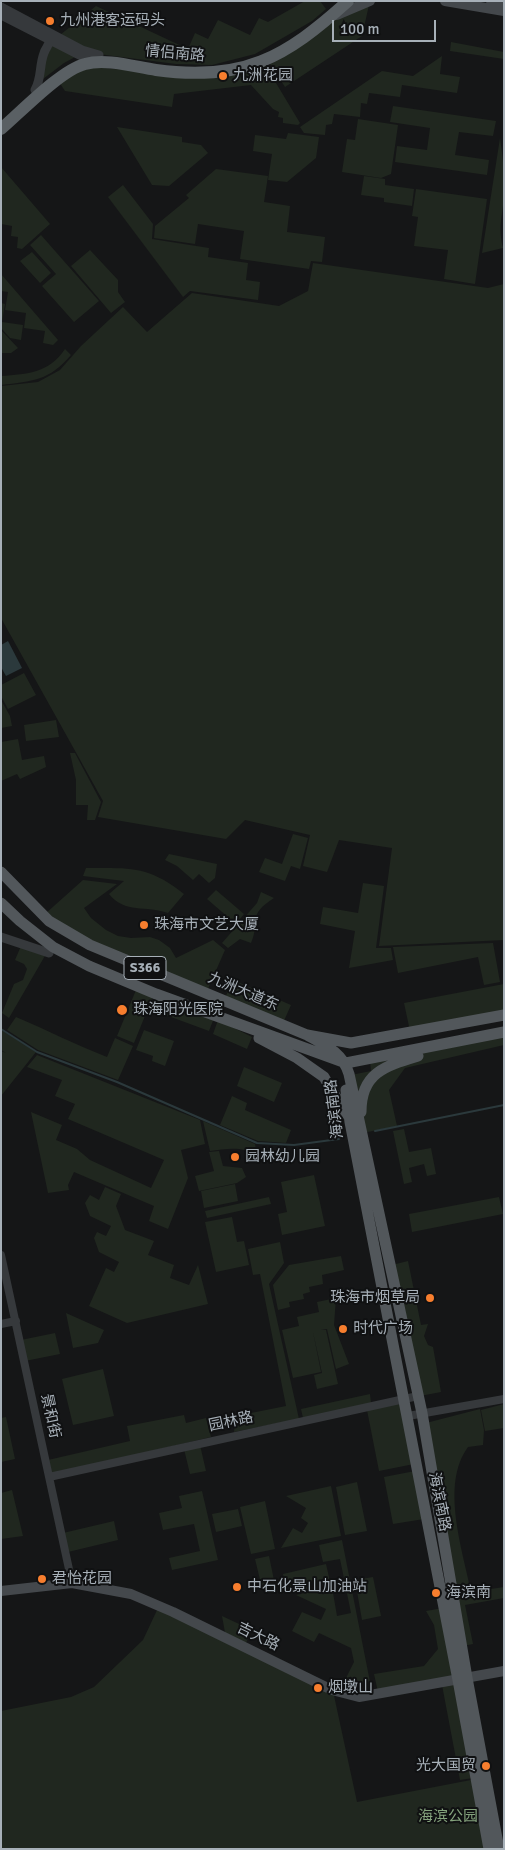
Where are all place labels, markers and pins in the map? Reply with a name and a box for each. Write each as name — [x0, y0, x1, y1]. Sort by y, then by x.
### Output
place label: 九州港客运码头 — [60, 12, 165, 30]
marker: 九州港客运码头 — [44, 15, 56, 27]
place label: 九洲花园 — [233, 67, 293, 85]
marker: 九洲花园 — [217, 70, 229, 82]
place label: 珠海市文艺大厦 — [154, 916, 259, 934]
marker: 珠海市文艺大厦 — [138, 919, 150, 931]
place label: 珠海阳光医院 — [133, 1001, 223, 1019]
marker: 珠海阳光医院 — [115, 1003, 129, 1017]
place label: 园林幼儿园 — [245, 1148, 320, 1166]
marker: 园林幼儿园 — [229, 1151, 241, 1163]
place label: 珠海市烟草局 — [330, 1289, 420, 1307]
marker: 珠海市烟草局 — [424, 1292, 436, 1304]
place label: 时代广场 — [353, 1320, 413, 1338]
marker: 时代广场 — [337, 1323, 349, 1335]
place label: 君怡花园 — [52, 1570, 112, 1588]
marker: 君怡花园 — [36, 1573, 48, 1585]
place label: 中石化景山加油站 — [247, 1578, 367, 1596]
marker: 中石化景山加油站 — [231, 1581, 243, 1593]
place label: 海滨南 — [446, 1584, 491, 1602]
marker: 海滨南 — [430, 1587, 442, 1599]
place label: 烟墩山 — [328, 1679, 373, 1697]
marker: 烟墩山 — [312, 1682, 324, 1694]
place label: 光大国贸 — [416, 1757, 476, 1775]
marker: 光大国贸 — [480, 1760, 492, 1772]

